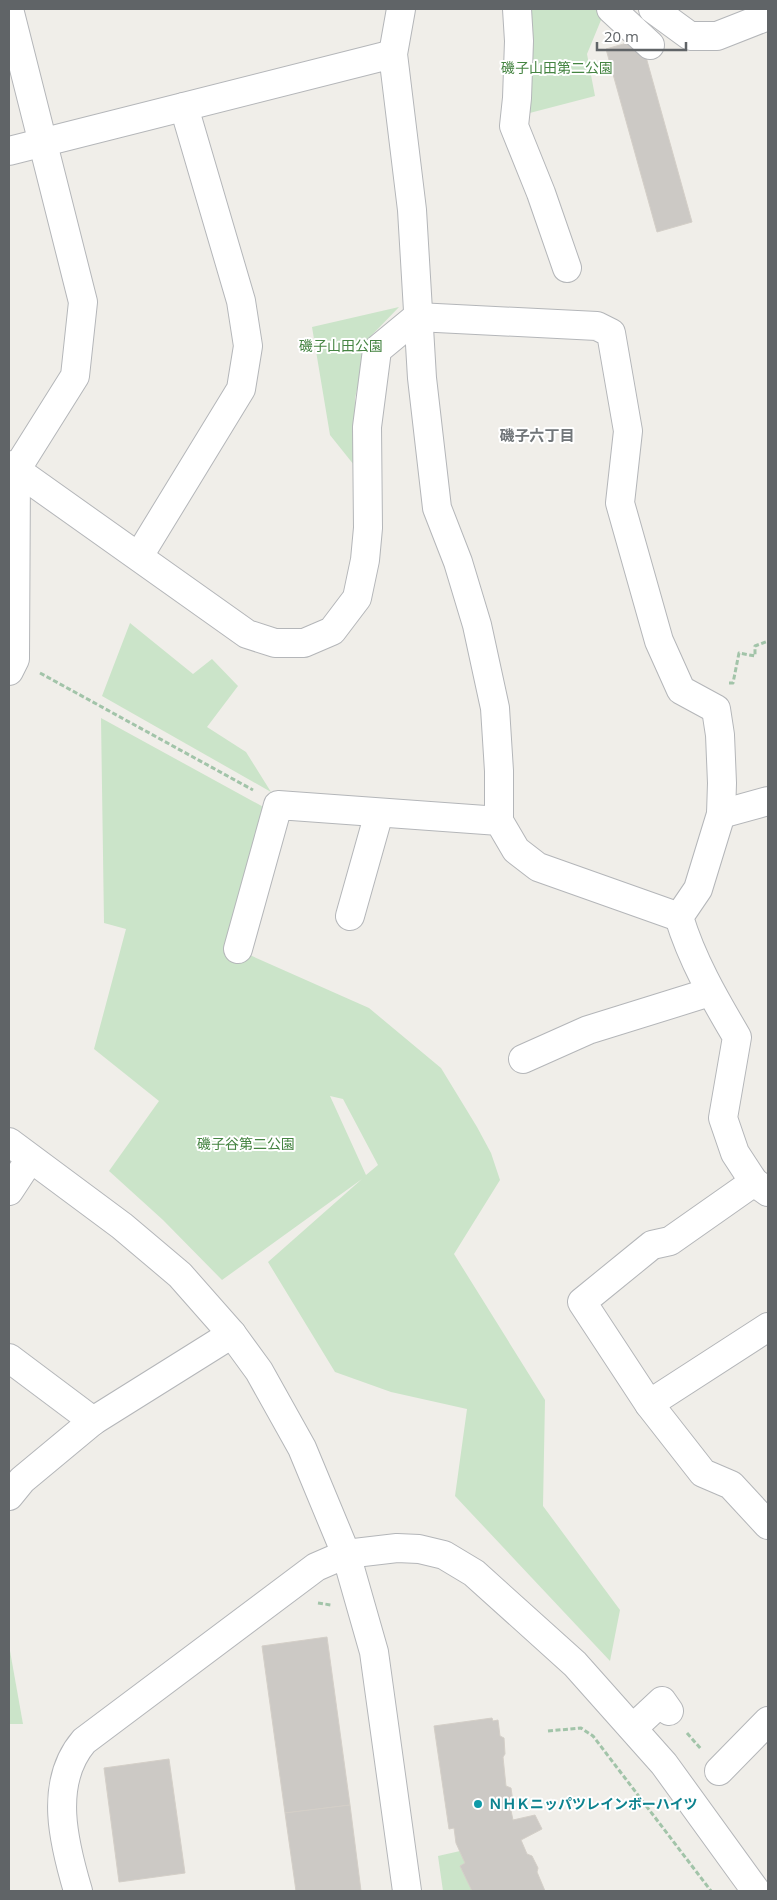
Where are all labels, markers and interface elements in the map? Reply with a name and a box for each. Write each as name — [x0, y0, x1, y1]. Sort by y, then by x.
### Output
scale bar — [597, 20, 686, 52]
text: 20 m — [604, 26, 639, 46]
park label: 磯子山田第二公園 — [501, 58, 613, 77]
park label: 磯子山田公園 — [299, 336, 383, 355]
district label: 磯子六丁目 — [499, 425, 575, 445]
park label: 磯子谷第二公園 — [197, 1134, 295, 1153]
place label: ＮＨＫニッパツレインボーハイツ — [488, 1794, 697, 1813]
marker: ＮＨＫニッパツレインボーハイツ — [472, 1798, 484, 1810]

